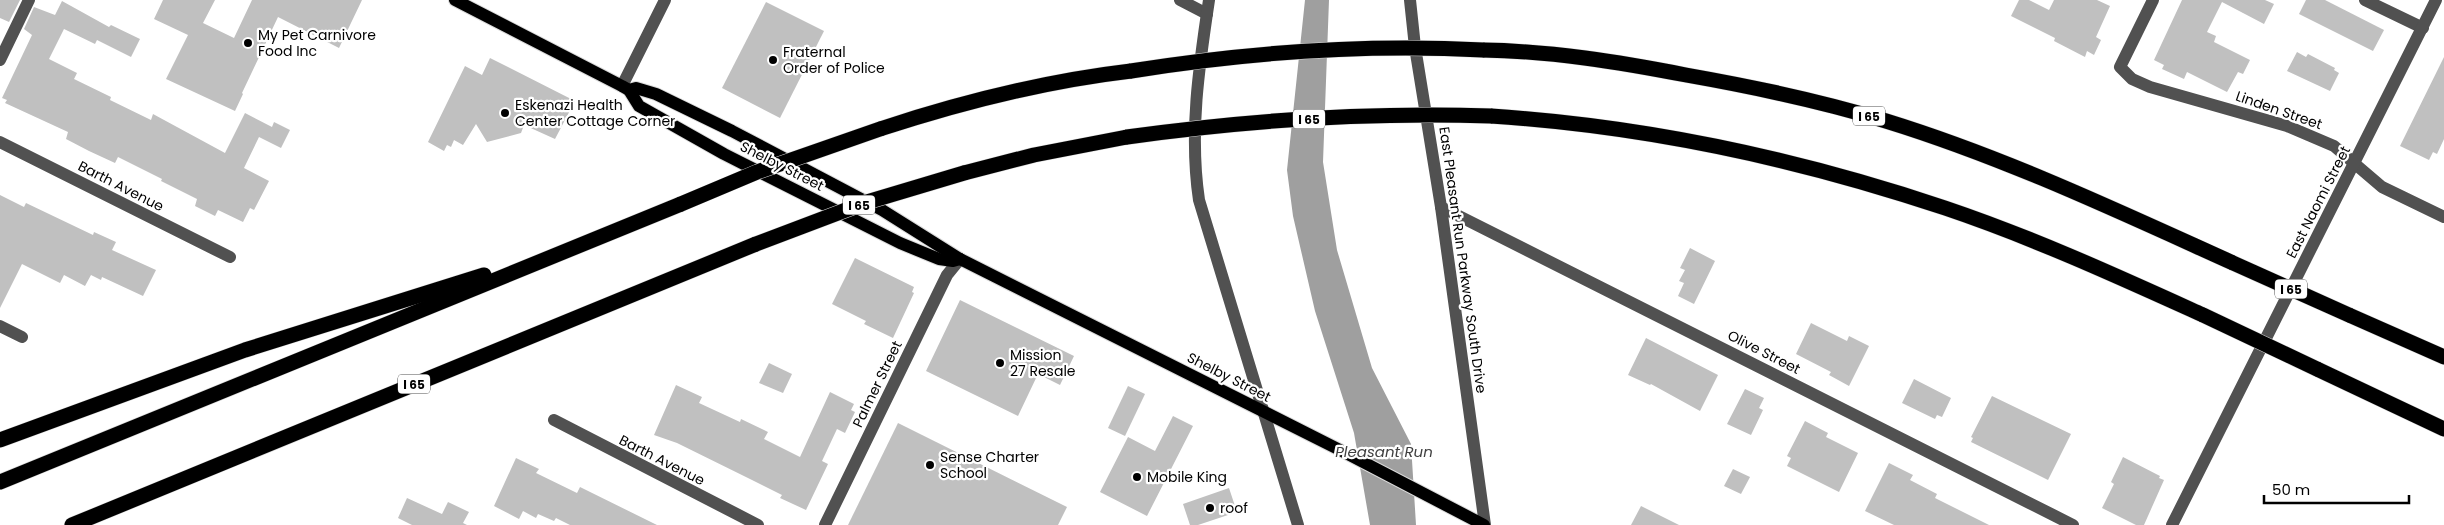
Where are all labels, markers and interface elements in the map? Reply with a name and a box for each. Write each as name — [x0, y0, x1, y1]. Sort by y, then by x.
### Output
place label: My Pet Carnivore Food Inc — [258, 25, 376, 61]
marker: My Pet Carnivore Food Inc — [242, 37, 254, 49]
place label: Fraternal Order of Police — [783, 42, 885, 78]
marker: Fraternal Order of Police — [767, 54, 779, 66]
street label: Linden Street — [2233, 86, 2325, 134]
place label: Eskenazi Health Center Cottage Corner — [515, 95, 675, 131]
road number: I 65 — [1853, 106, 1885, 125]
marker: Eskenazi Health Center Cottage Corner — [499, 107, 511, 119]
road number: I 65 — [1293, 110, 1325, 128]
street label: East Pleasant Run Parkway South Drive — [1434, 126, 1492, 395]
street label: Shelby Street — [737, 136, 827, 196]
street label: East Naomi Street — [2281, 142, 2355, 262]
street label: Barth Avenue — [75, 156, 168, 216]
road number: I 65 — [843, 196, 875, 214]
road number: I 65 — [2275, 280, 2307, 298]
street label: Olive Street — [1724, 325, 1804, 379]
street label: Palmer Street — [847, 337, 907, 431]
place label: Mission 27 Resale — [1010, 345, 1076, 381]
street label: Shelby Street — [1184, 347, 1274, 407]
marker: Mission 27 Resale — [994, 357, 1006, 369]
road number: I 65 — [398, 374, 430, 394]
street label: Barth Avenue — [616, 430, 709, 490]
water label: Pleasant Run — [1335, 441, 1433, 462]
place label: Sense Charter School — [940, 447, 1039, 483]
marker: Sense Charter School — [924, 459, 936, 471]
place label: Mobile King — [1147, 467, 1227, 487]
marker: Mobile King — [1131, 471, 1143, 483]
scale bar — [2264, 472, 2409, 504]
text: 50 m — [2272, 479, 2310, 500]
place label: roof — [1220, 498, 1248, 518]
marker: roof — [1204, 502, 1216, 514]

